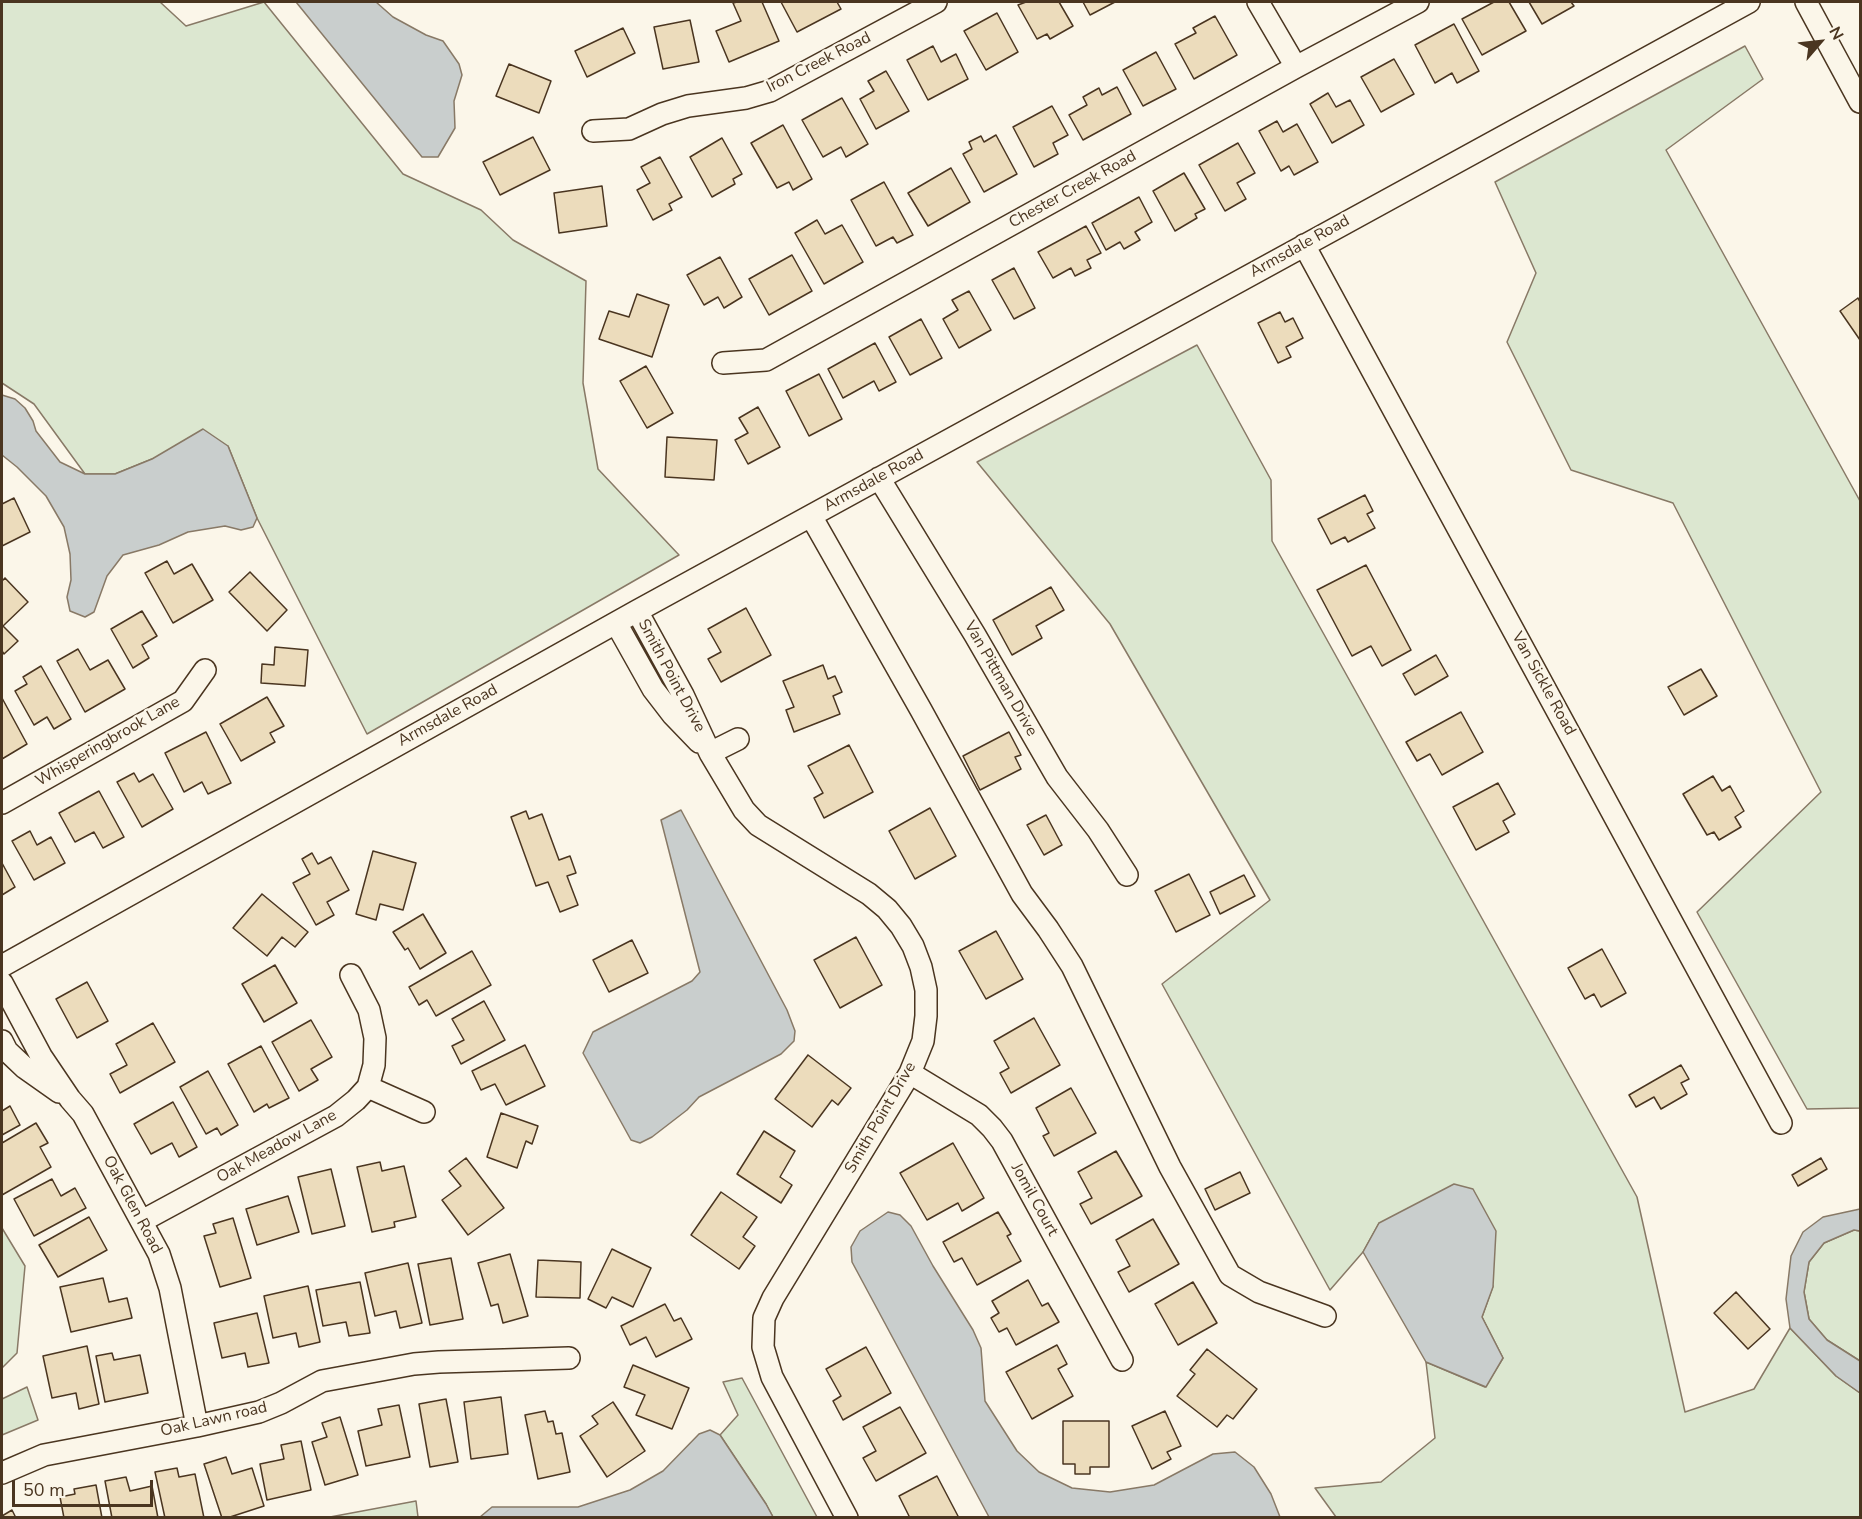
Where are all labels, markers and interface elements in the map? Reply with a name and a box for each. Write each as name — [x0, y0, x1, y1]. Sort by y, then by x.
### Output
north arrow — [1790, 12, 1850, 72]
text: N — [1823, 23, 1848, 44]
street label: Iron Creek Road — [764, 28, 874, 98]
street label: Chester Creek Road — [1006, 147, 1140, 233]
street label: Armsdale Road — [1247, 212, 1353, 282]
street label: Armsdale Road — [821, 446, 927, 516]
street label: Smith Point Drive — [633, 616, 709, 736]
street label: Van Pittman Drive — [959, 618, 1041, 740]
street label: Van Sickle Road — [1507, 629, 1579, 739]
street label: Armsdale Road — [395, 681, 501, 751]
street label: Whisperingbrook Lane — [32, 693, 184, 791]
street label: Smith Point Drive — [841, 1059, 921, 1177]
street label: Oak Meadow Lane — [214, 1106, 340, 1188]
street label: Oak Glen Road — [98, 1153, 166, 1257]
street label: Jomil Court — [1006, 1160, 1062, 1240]
street label: Oak Lawn road — [159, 1398, 269, 1442]
scale bar — [15, 1468, 156, 1506]
text: 50 m — [23, 1478, 65, 1502]

